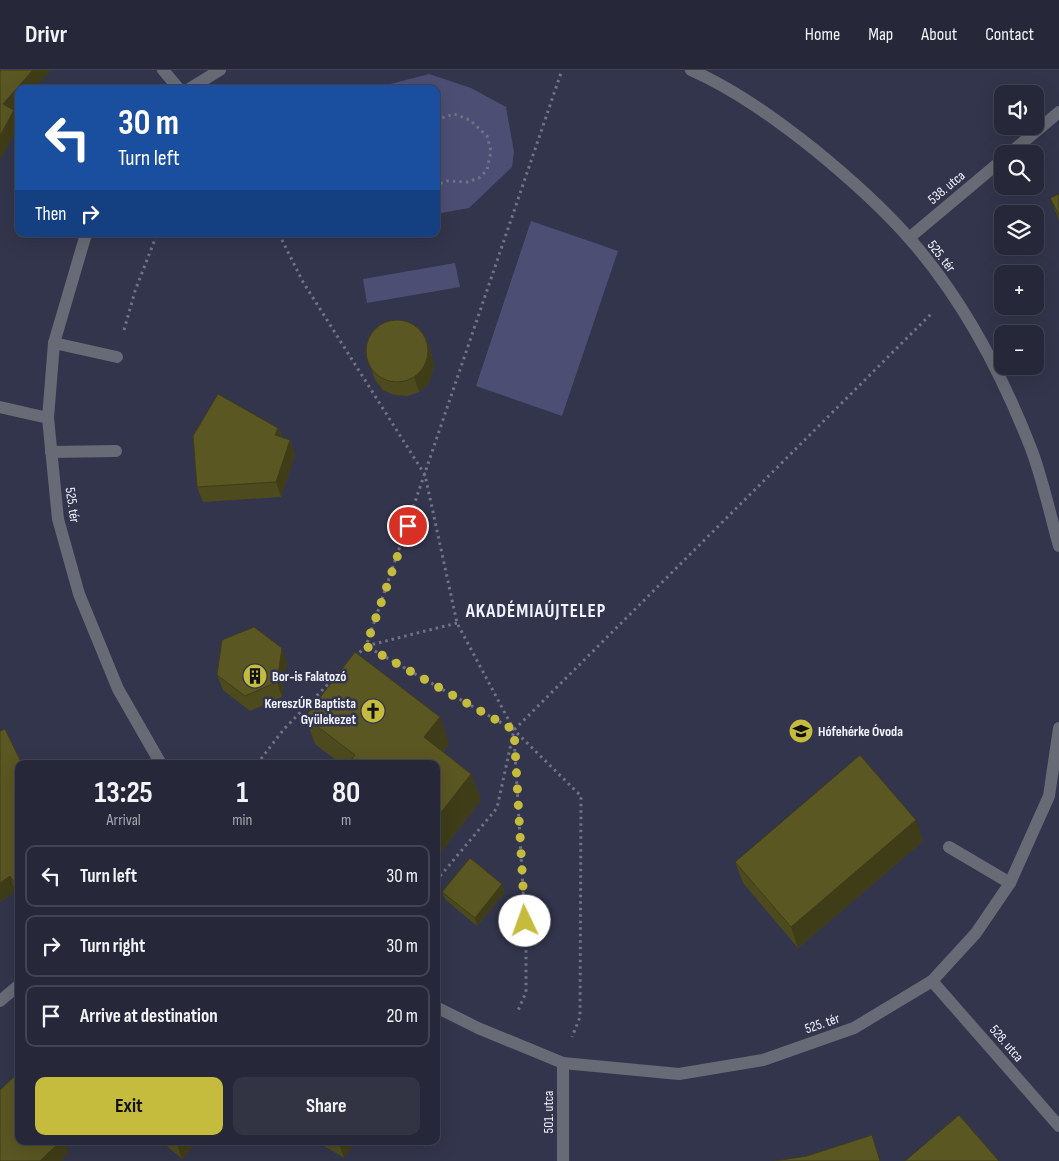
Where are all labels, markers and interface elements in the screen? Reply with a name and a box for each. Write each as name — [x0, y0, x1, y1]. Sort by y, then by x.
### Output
text: Drivr — [25, 20, 67, 49]
text: Home — [805, 24, 840, 45]
text: Map — [868, 24, 893, 45]
text: About — [921, 24, 957, 45]
text: Contact — [985, 24, 1034, 45]
map controls — [994, 85, 1044, 375]
button: sound — [994, 85, 1044, 135]
text: 30 m — [118, 102, 179, 145]
icon: left — [35, 105, 100, 170]
text: Turn left — [118, 145, 180, 172]
button: search — [994, 145, 1044, 195]
street label: 538. utca — [924, 167, 968, 208]
icon: right — [76, 200, 104, 228]
text: Then — [35, 203, 66, 226]
button: layers — [994, 205, 1044, 255]
street label: 525. tér — [924, 237, 959, 276]
button: + — [994, 265, 1044, 315]
button: − — [994, 325, 1044, 375]
street label: 525. tér — [62, 486, 83, 524]
pin — [387, 505, 429, 547]
icon: arrive — [394, 512, 422, 540]
district label: AKADÉMIAÚJTELEP — [465, 600, 606, 623]
building icon: Bor-is Falatozó — [242, 663, 268, 689]
place label: Bor-is Falatozó — [272, 668, 346, 685]
place label: KereszÚR Baptista Gyülekezet — [265, 695, 356, 728]
church icon: KereszÚR Baptista Gyülekezet — [360, 698, 386, 724]
school or university icon: Hófehérke Óvoda — [788, 718, 814, 744]
place label: Hófehérke Óvoda — [818, 723, 903, 740]
text: 13:25 — [95, 775, 153, 811]
text: 1 — [236, 775, 248, 811]
text: 80 — [332, 775, 360, 811]
text: Arrival — [106, 811, 141, 830]
text: min — [232, 811, 252, 830]
text: m — [341, 811, 351, 830]
icon: left — [37, 862, 65, 890]
text: Turn left — [80, 865, 137, 888]
text: 30 m — [386, 865, 418, 888]
position arrow — [498, 894, 550, 946]
icon: right — [37, 932, 65, 960]
text: Turn right — [80, 935, 145, 958]
text: 30 m — [386, 935, 418, 958]
icon: arrive — [37, 1002, 65, 1030]
text: Arrive at destination — [80, 1005, 218, 1028]
text: 20 m — [386, 1005, 418, 1028]
street label: 525. tér — [803, 1010, 842, 1037]
street label: 528. utca — [986, 1021, 1027, 1065]
button: Exit — [35, 1077, 223, 1135]
button: Share — [233, 1077, 420, 1135]
street label: 501. utca — [540, 1091, 557, 1133]

